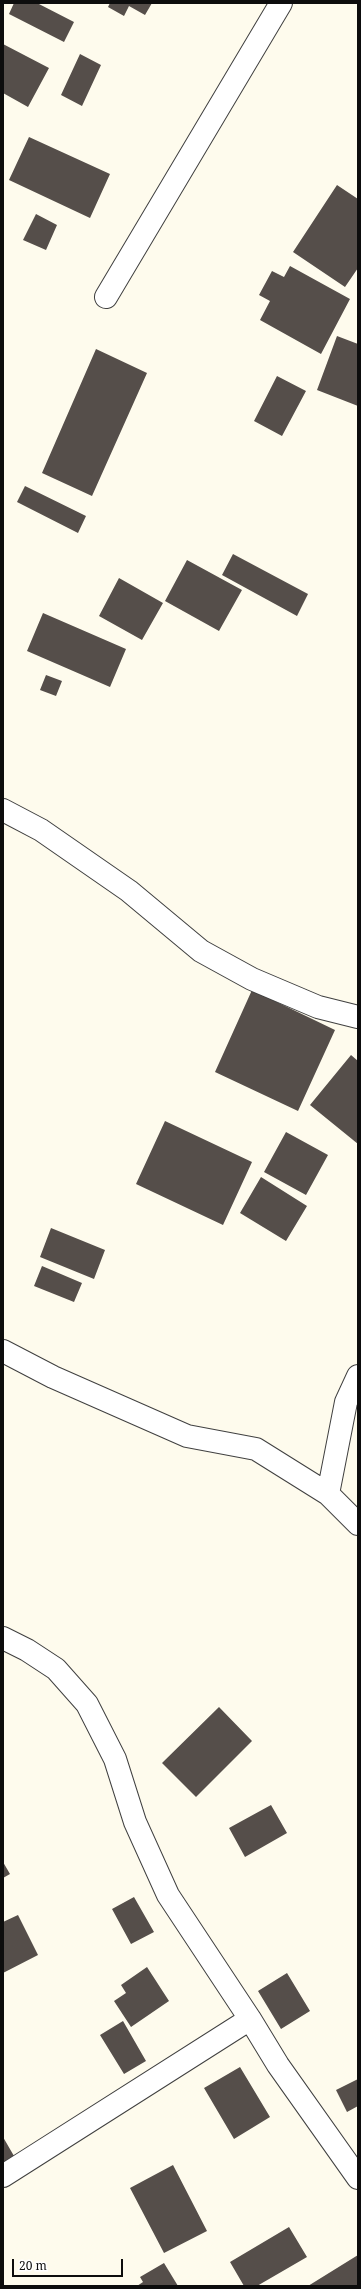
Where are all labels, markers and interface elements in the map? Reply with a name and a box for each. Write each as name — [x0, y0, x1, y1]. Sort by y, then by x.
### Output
scale bar — [14, 2251, 125, 2277]
text: 20 m — [19, 2257, 47, 2274]

